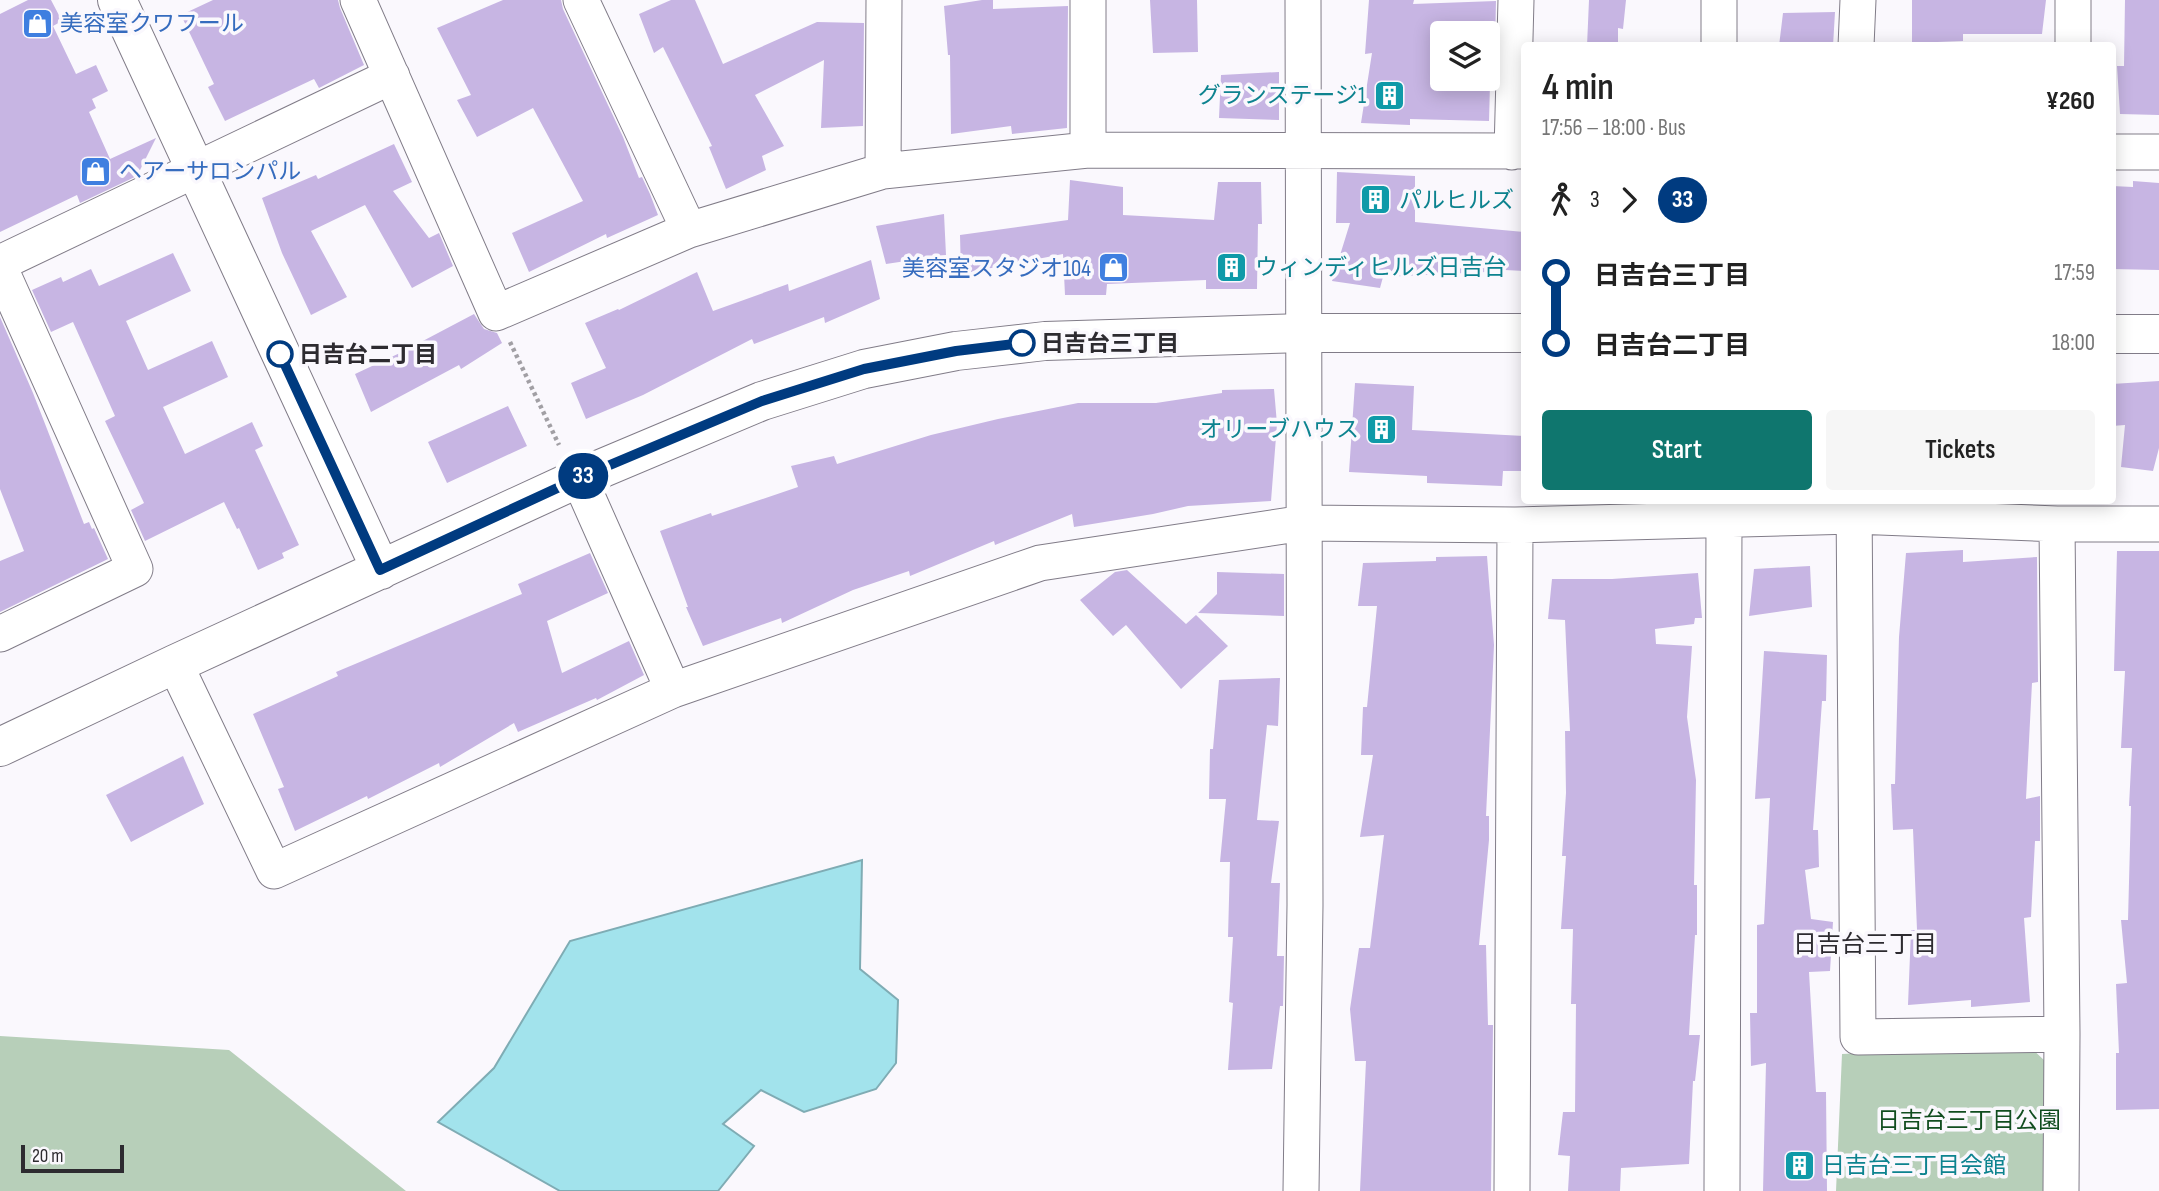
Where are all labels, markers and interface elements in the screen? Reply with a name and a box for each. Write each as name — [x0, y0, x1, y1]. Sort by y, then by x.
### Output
shop icon: 美容室クワフール — [20, 6, 54, 40]
place label: 美容室クワフール — [60, 10, 244, 38]
map controls — [1430, 21, 1500, 91]
button: layers — [1430, 21, 1500, 91]
text: 4 min — [1542, 65, 1614, 110]
building icon: グランステージ1 — [1372, 78, 1406, 112]
place label: グランステージ1 — [1198, 82, 1366, 110]
text: ¥260 — [2046, 86, 2095, 117]
text: 17:56 – 18:00 · Bus — [1542, 114, 1686, 142]
shop icon: ヘアーサロンパル — [79, 154, 113, 188]
place label: ヘアーサロンパル — [119, 158, 301, 186]
icon: walk — [1542, 181, 1580, 219]
icon: forward — [1610, 181, 1648, 219]
building icon: パルヒルズ — [1359, 183, 1393, 217]
text: 33 — [1672, 185, 1693, 214]
text: 3 — [1590, 186, 1600, 214]
place label: パルヒルズ — [1399, 187, 1514, 215]
building icon: ウィンディヒルズ日吉台 — [1215, 250, 1249, 284]
shop icon: 美容室スタジオ104 — [1097, 251, 1131, 285]
place label: ウィンディヒルズ日吉台 — [1255, 254, 1506, 282]
place label: 美容室スタジオ104 — [902, 255, 1091, 283]
text: 17:59 — [2054, 259, 2095, 287]
text: 日吉台三丁目 — [1594, 261, 1750, 292]
text: 18:00 — [2052, 329, 2095, 357]
marker: 日吉台三丁目 — [1009, 330, 1035, 356]
place label: 日吉台三丁目 — [1041, 330, 1179, 358]
text: 日吉台二丁目 — [1594, 331, 1750, 362]
marker: 日吉台二丁目 — [267, 341, 293, 367]
place label: 日吉台二丁目 — [299, 341, 437, 369]
button: Start — [1542, 410, 1812, 490]
button: Tickets — [1826, 410, 2095, 490]
building icon: オリーブハウス — [1365, 412, 1399, 446]
place label: オリーブハウス — [1199, 416, 1359, 444]
line badge: 33 — [552, 453, 614, 499]
text: 33 — [572, 461, 594, 490]
district label: 日吉台三丁目 — [1793, 930, 1937, 959]
park label: 日吉台三丁目公園 — [1877, 1107, 2061, 1135]
scale bar — [21, 1142, 124, 1174]
text: 20 m — [32, 1145, 64, 1168]
building icon: 日吉台三丁目会館 — [1782, 1148, 1816, 1182]
place label: 日吉台三丁目会館 — [1822, 1152, 2006, 1180]

